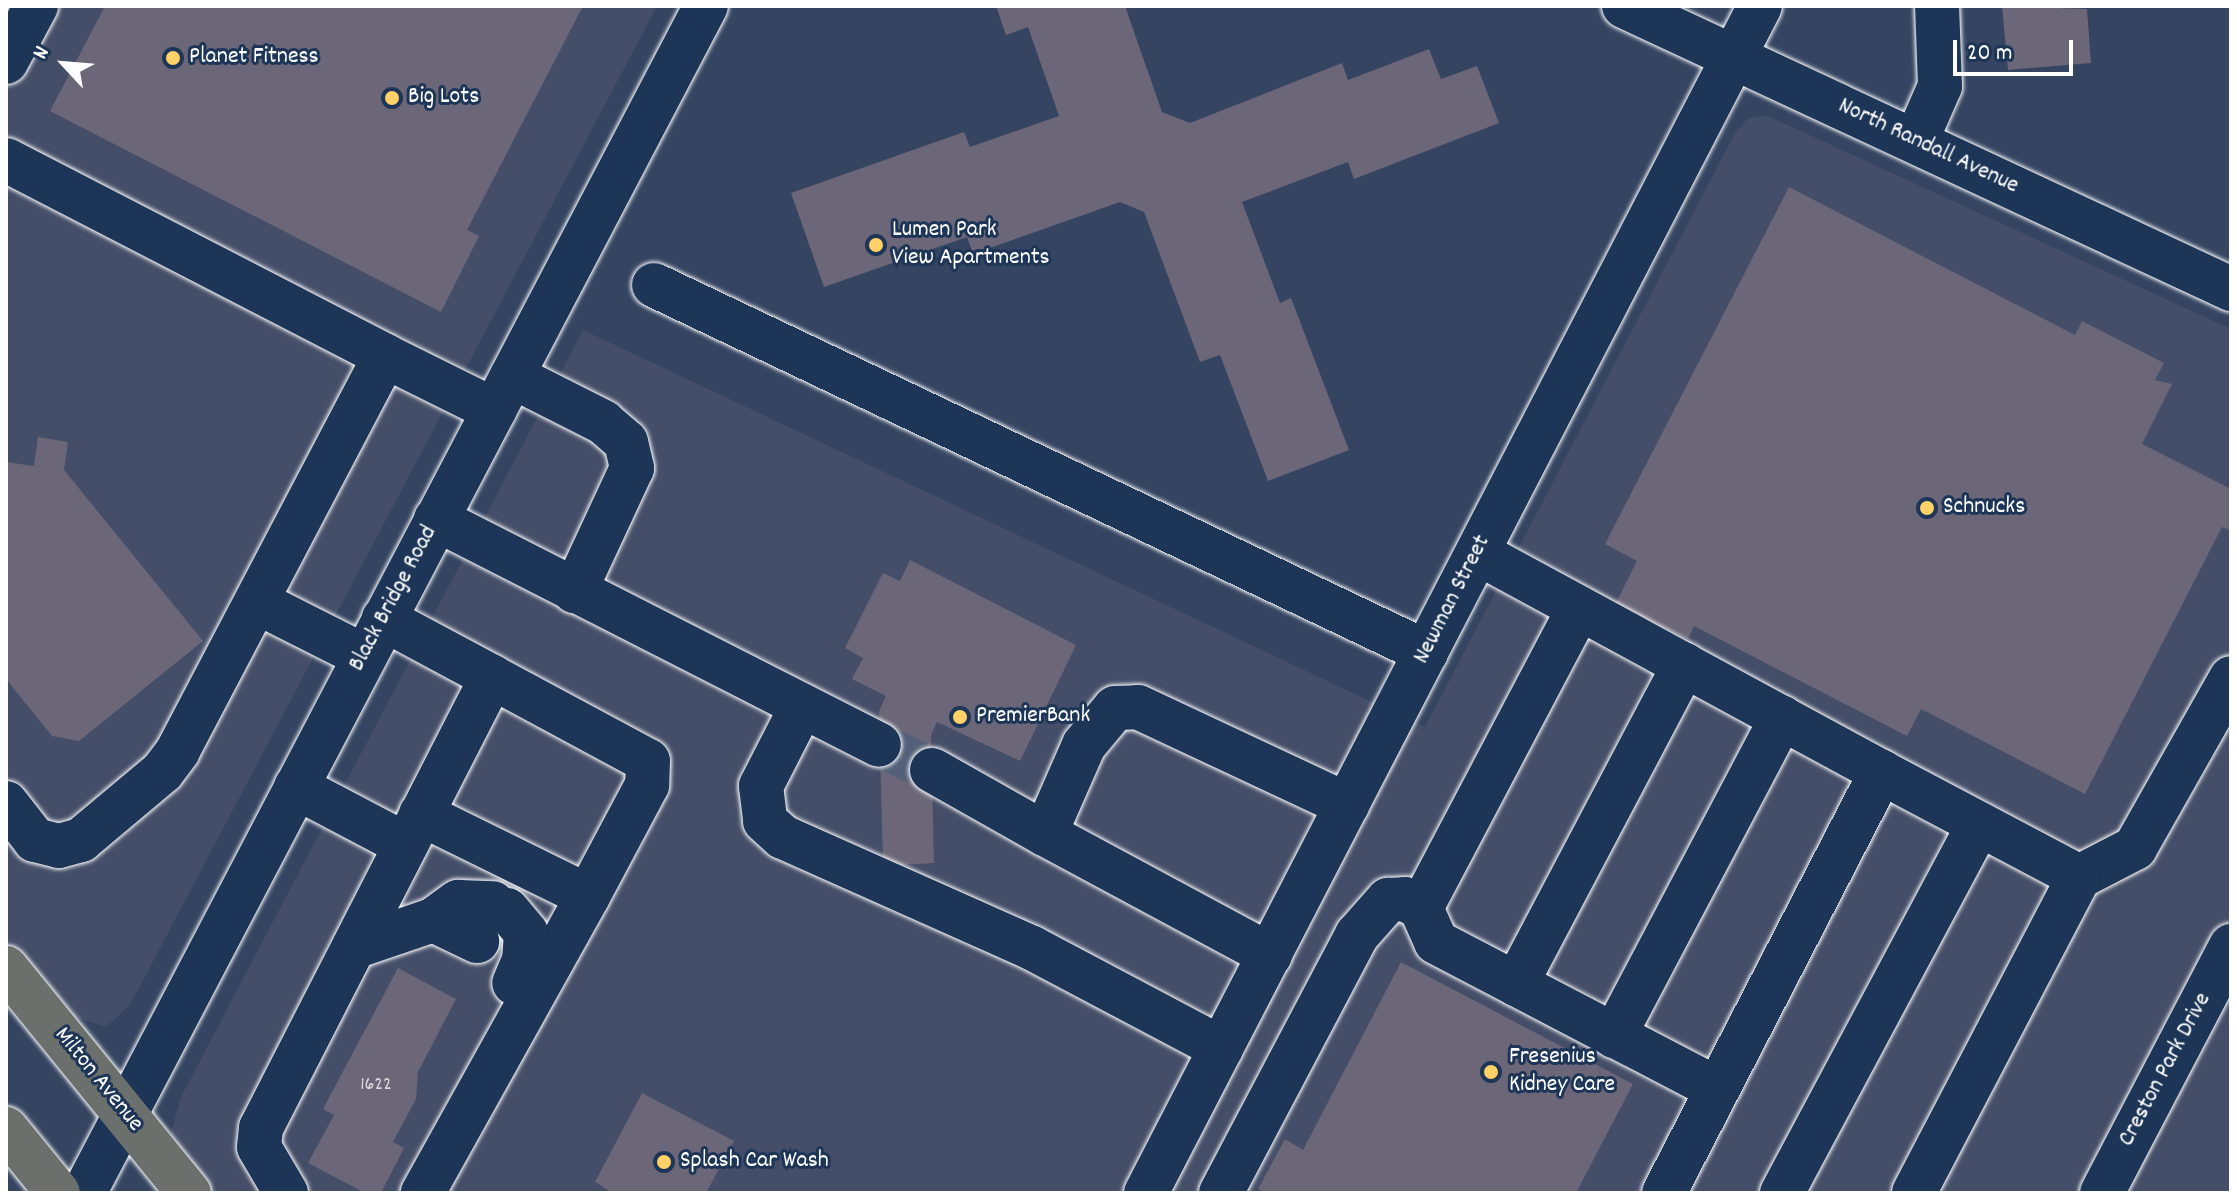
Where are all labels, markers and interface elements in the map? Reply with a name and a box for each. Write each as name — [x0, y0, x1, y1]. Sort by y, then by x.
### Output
north arrow — [24, 24, 104, 104]
scale bar — [1957, 24, 2077, 74]
text: 20 m — [1967, 37, 2013, 71]
text: N — [26, 42, 58, 65]
place label: Planet Fitness — [189, 44, 319, 72]
marker: Planet Fitness — [164, 49, 182, 67]
place label: Big Lots — [408, 84, 479, 112]
marker: Big Lots — [383, 89, 401, 107]
street label: North Randall Avenue — [1833, 93, 2023, 201]
place label: Lumen Park View Apartments — [892, 217, 1050, 273]
marker: Lumen Park View Apartments — [867, 236, 885, 254]
place label: Schnucks — [1943, 494, 2025, 522]
marker: Schnucks — [1918, 499, 1936, 517]
street label: Black Bridge Road — [344, 521, 444, 677]
street label: Newman Street — [1408, 531, 1498, 669]
place label: PremierBank — [976, 703, 1090, 731]
marker: PremierBank — [951, 708, 969, 726]
street label: Creston Park Drive — [2113, 988, 2219, 1152]
street label: Milton Avenue — [47, 1022, 149, 1138]
place label: Fresenius Kidney Care — [1509, 1044, 1615, 1100]
marker: Fresenius Kidney Care — [1480, 1061, 1502, 1083]
house number: 1622 — [360, 1073, 392, 1097]
place label: Splash Car Wash — [680, 1148, 829, 1176]
marker: Splash Car Wash — [655, 1153, 673, 1171]

